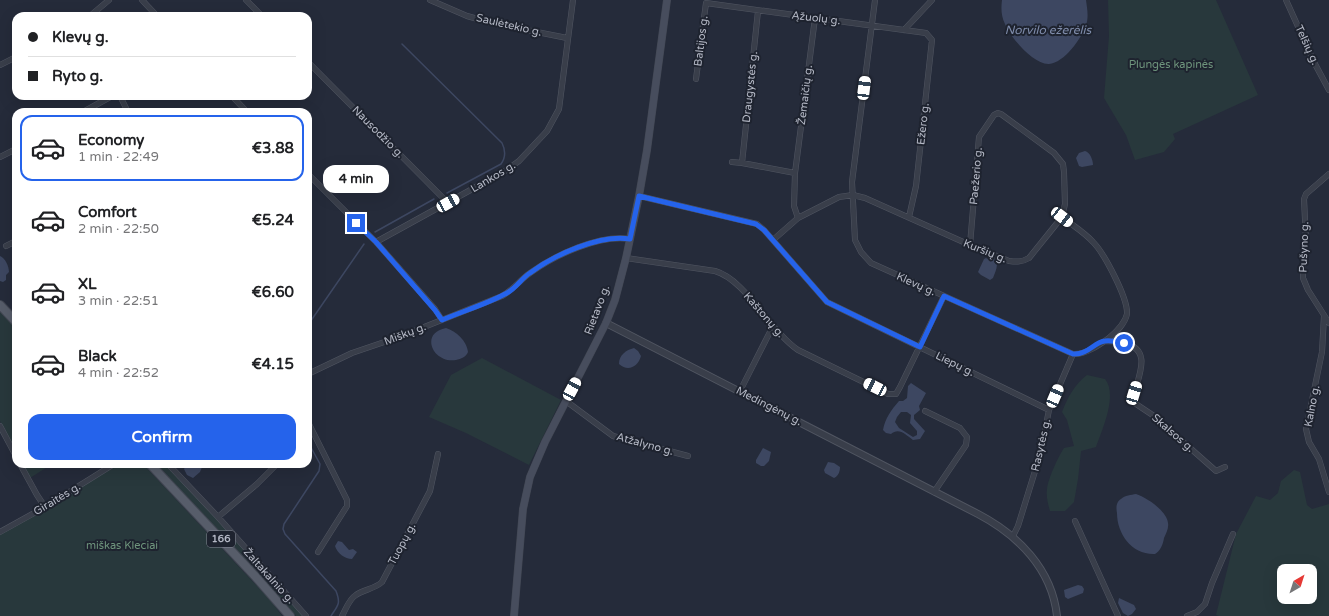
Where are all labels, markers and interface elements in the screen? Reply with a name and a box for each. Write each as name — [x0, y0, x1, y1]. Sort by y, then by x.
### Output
street label: Ąžuolų g. — [791, 9, 841, 27]
street label: Saulėtekio g. — [475, 11, 543, 39]
street label: Baltijos g. — [691, 15, 711, 67]
water label: Norvilo ežerėlis — [1005, 23, 1093, 37]
street label: Telšių g. — [1292, 23, 1322, 67]
text: Klevų g. — [52, 28, 109, 46]
street label: Draugystės g. — [740, 51, 760, 123]
park label: Plungės kapinės — [1129, 58, 1213, 71]
street label: Žemaičių g. — [795, 64, 815, 126]
text: Ryto g. — [52, 67, 103, 85]
car — [857, 75, 871, 101]
street label: Ežero g. — [914, 102, 932, 146]
street label: Nausodžio g. — [349, 103, 407, 161]
icon: car — [30, 130, 66, 166]
text: Economy — [78, 131, 144, 149]
text: €3.88 — [252, 139, 294, 157]
street label: Paežerio g. — [967, 147, 985, 205]
text: 1 min · 22:49 — [78, 149, 159, 165]
street label: Lankos g. — [468, 159, 518, 195]
callout: 4 min — [323, 165, 389, 193]
text: 4 min — [339, 171, 373, 187]
car — [435, 192, 461, 214]
icon: car — [30, 202, 66, 238]
text: Comfort — [78, 203, 137, 221]
car — [1049, 205, 1075, 229]
text: €5.24 — [252, 211, 294, 229]
route end — [347, 214, 365, 232]
text: 2 min · 22:50 — [78, 221, 159, 237]
street label: Pušyno g. — [1297, 221, 1311, 273]
street label: Kuršių g. — [961, 236, 1009, 266]
street label: Klevų g. — [894, 270, 938, 298]
icon: car — [30, 274, 66, 310]
text: XL — [78, 275, 97, 293]
text: €6.60 — [252, 283, 294, 301]
street label: Rietavo g. — [582, 283, 612, 337]
street label: Kaštonų g. — [741, 290, 787, 340]
text: 3 min · 22:51 — [78, 293, 159, 309]
street label: Miškų g. — [382, 320, 428, 348]
route start — [1115, 334, 1133, 352]
icon: car — [30, 346, 66, 382]
text: Black — [78, 347, 117, 365]
street label: Liepų g. — [933, 349, 977, 379]
text: €4.15 — [252, 355, 294, 373]
text: 4 min · 22:52 — [78, 365, 159, 381]
car — [561, 376, 583, 402]
car — [862, 376, 888, 398]
car — [1125, 380, 1143, 406]
car — [1045, 383, 1065, 409]
street label: Medingėnų g. — [734, 384, 804, 428]
street label: Kalno g. — [1302, 384, 1322, 428]
street label: Skalsos g. — [1149, 411, 1197, 455]
button: Confirm — [28, 414, 296, 460]
street label: Rasytės g. — [1029, 417, 1053, 473]
street label: Atžalyno g. — [615, 430, 675, 458]
street label: Giraitės g. — [31, 480, 83, 518]
street label: Tuopų g. — [386, 521, 419, 567]
road number: 166 — [207, 531, 235, 547]
park label: miškas Kleciai — [86, 539, 158, 552]
street label: Žaltakalnio g. — [241, 546, 297, 606]
north arrow — [1277, 564, 1317, 604]
map controls — [1277, 564, 1317, 604]

